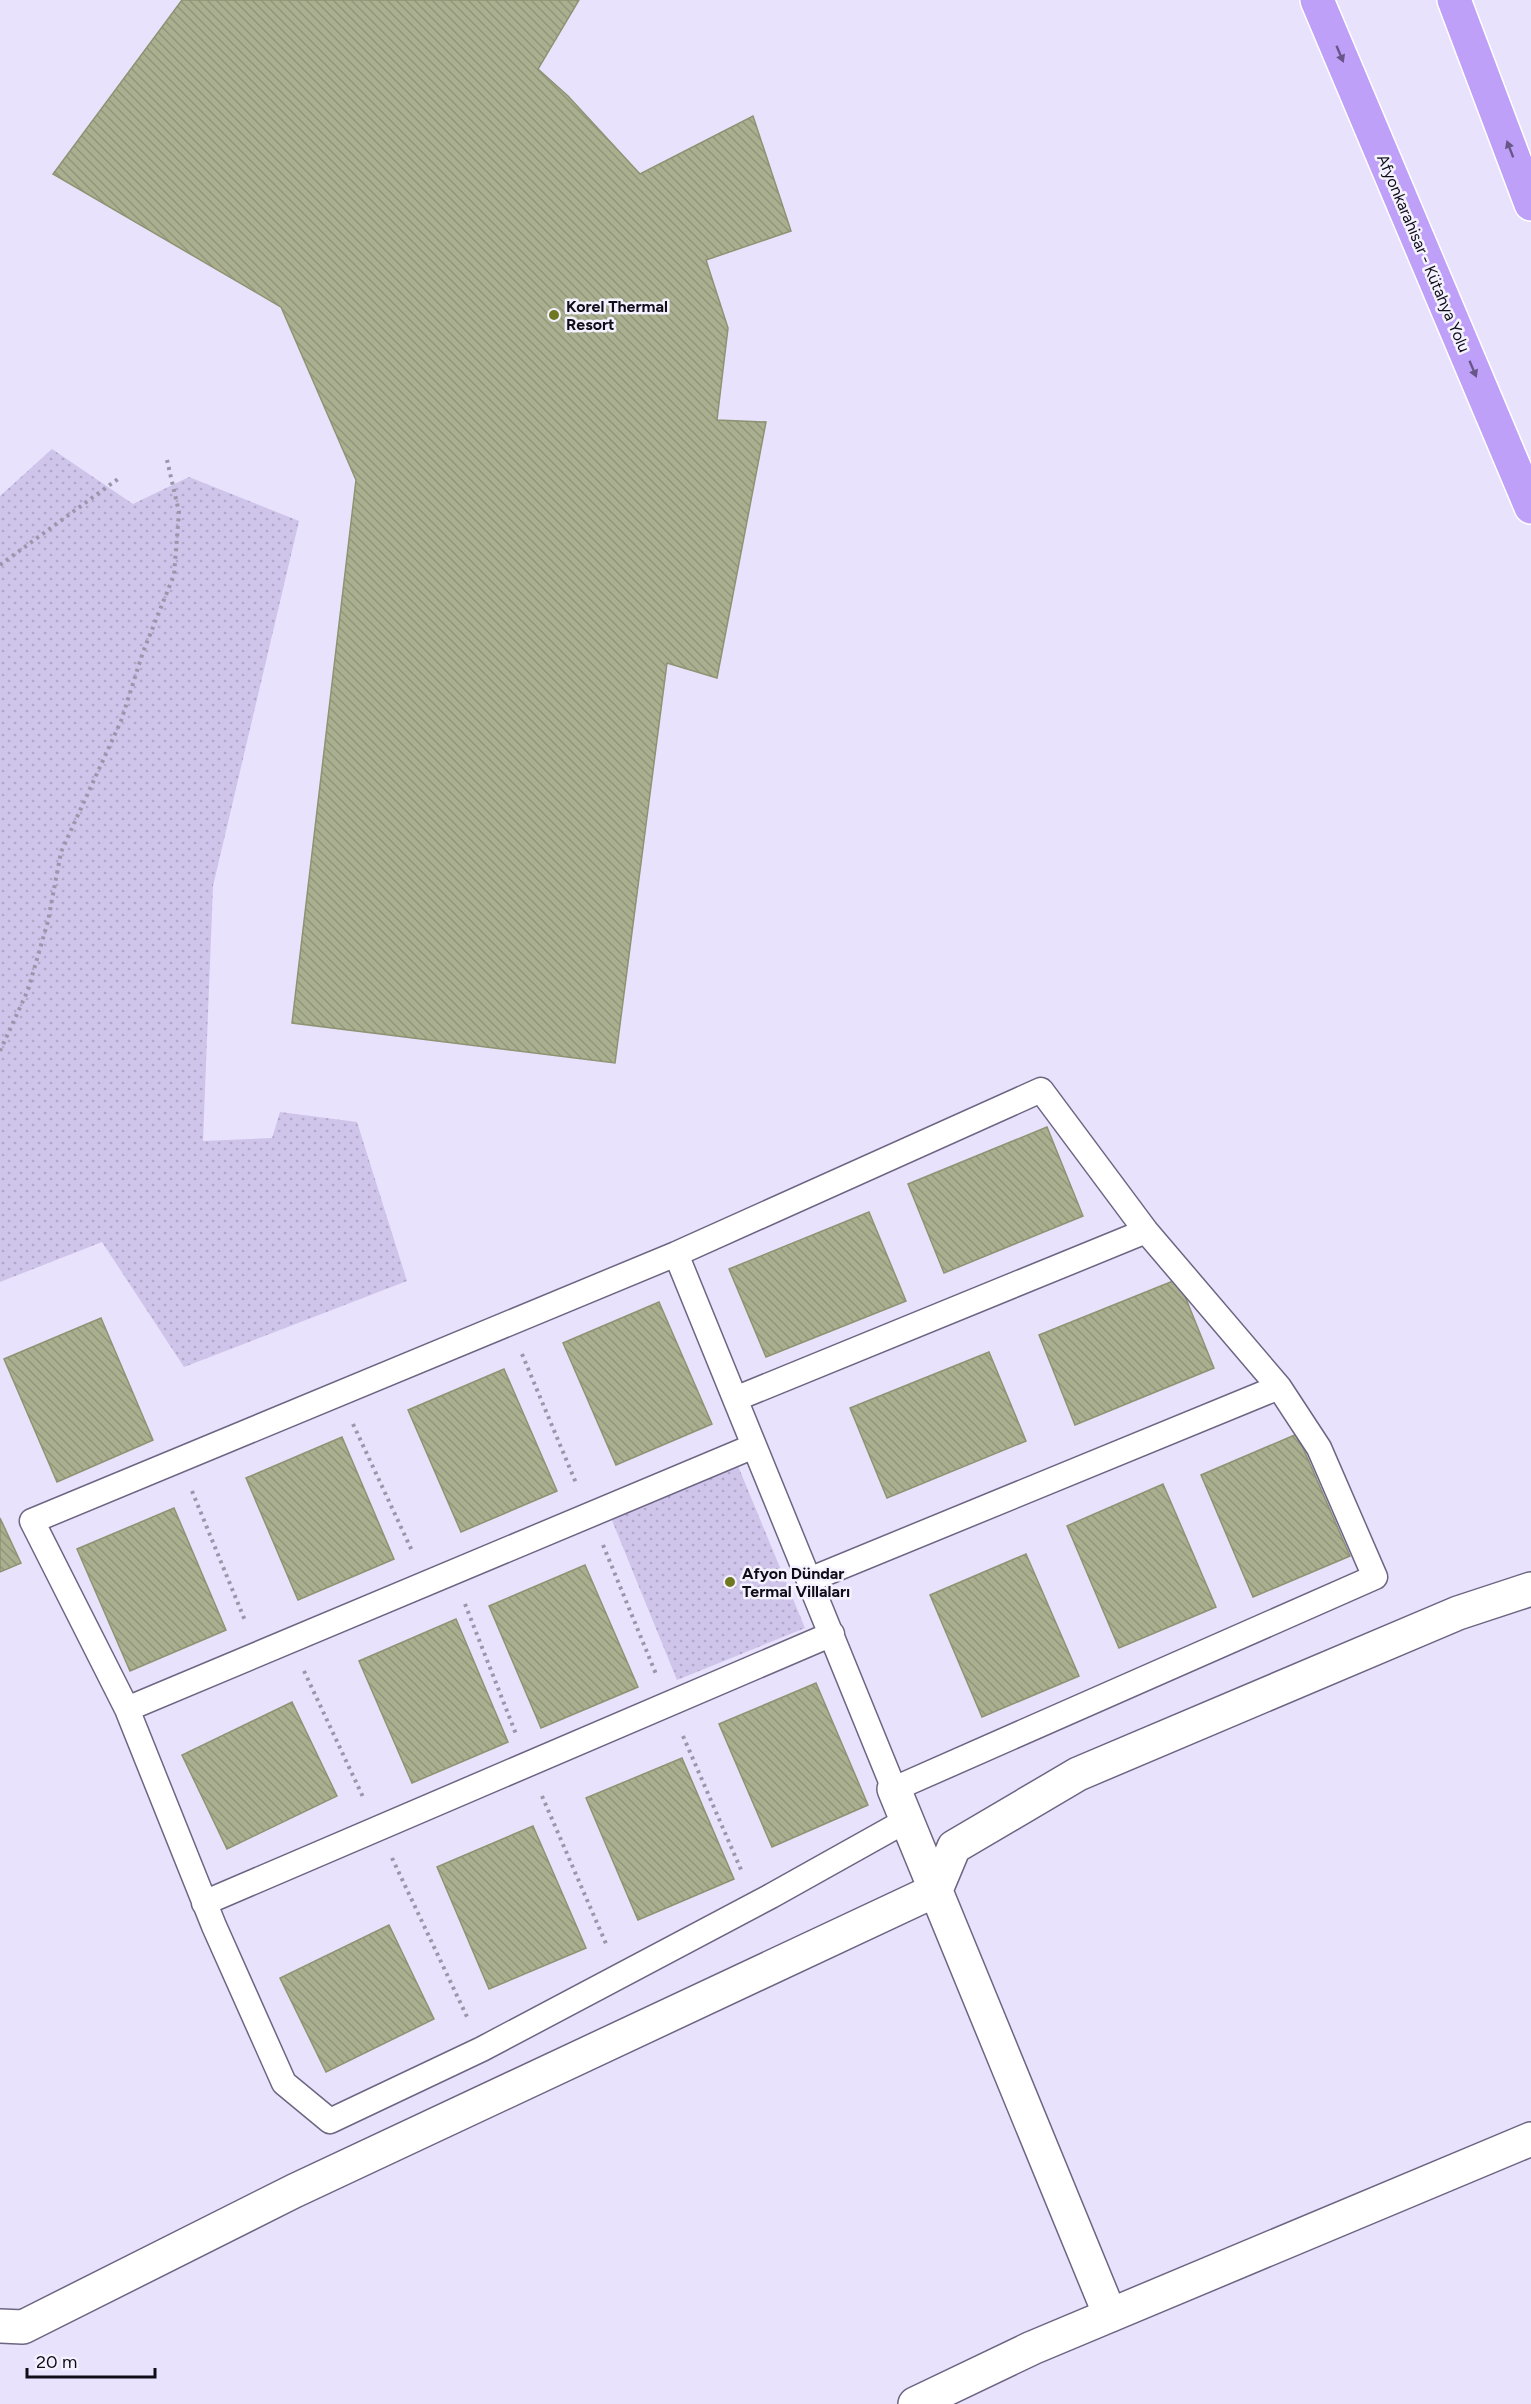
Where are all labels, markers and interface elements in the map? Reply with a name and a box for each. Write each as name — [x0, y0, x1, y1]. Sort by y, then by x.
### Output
one-way arrow — [1336, 45, 1345, 63]
one-way arrow — [1505, 140, 1515, 158]
street label: Afyonkarahisar - Kütahya Yolu — [1373, 151, 1474, 355]
place label: Korel Thermal Resort — [566, 297, 668, 334]
marker: Korel Thermal Resort — [547, 308, 561, 322]
one-way arrow — [1469, 360, 1478, 378]
place label: Afyon Dündar Termal Villaları — [742, 1564, 850, 1601]
marker: Afyon Dündar Termal Villaları — [723, 1575, 737, 1589]
scale bar — [27, 2341, 154, 2379]
text: 20 m — [36, 2351, 77, 2373]

